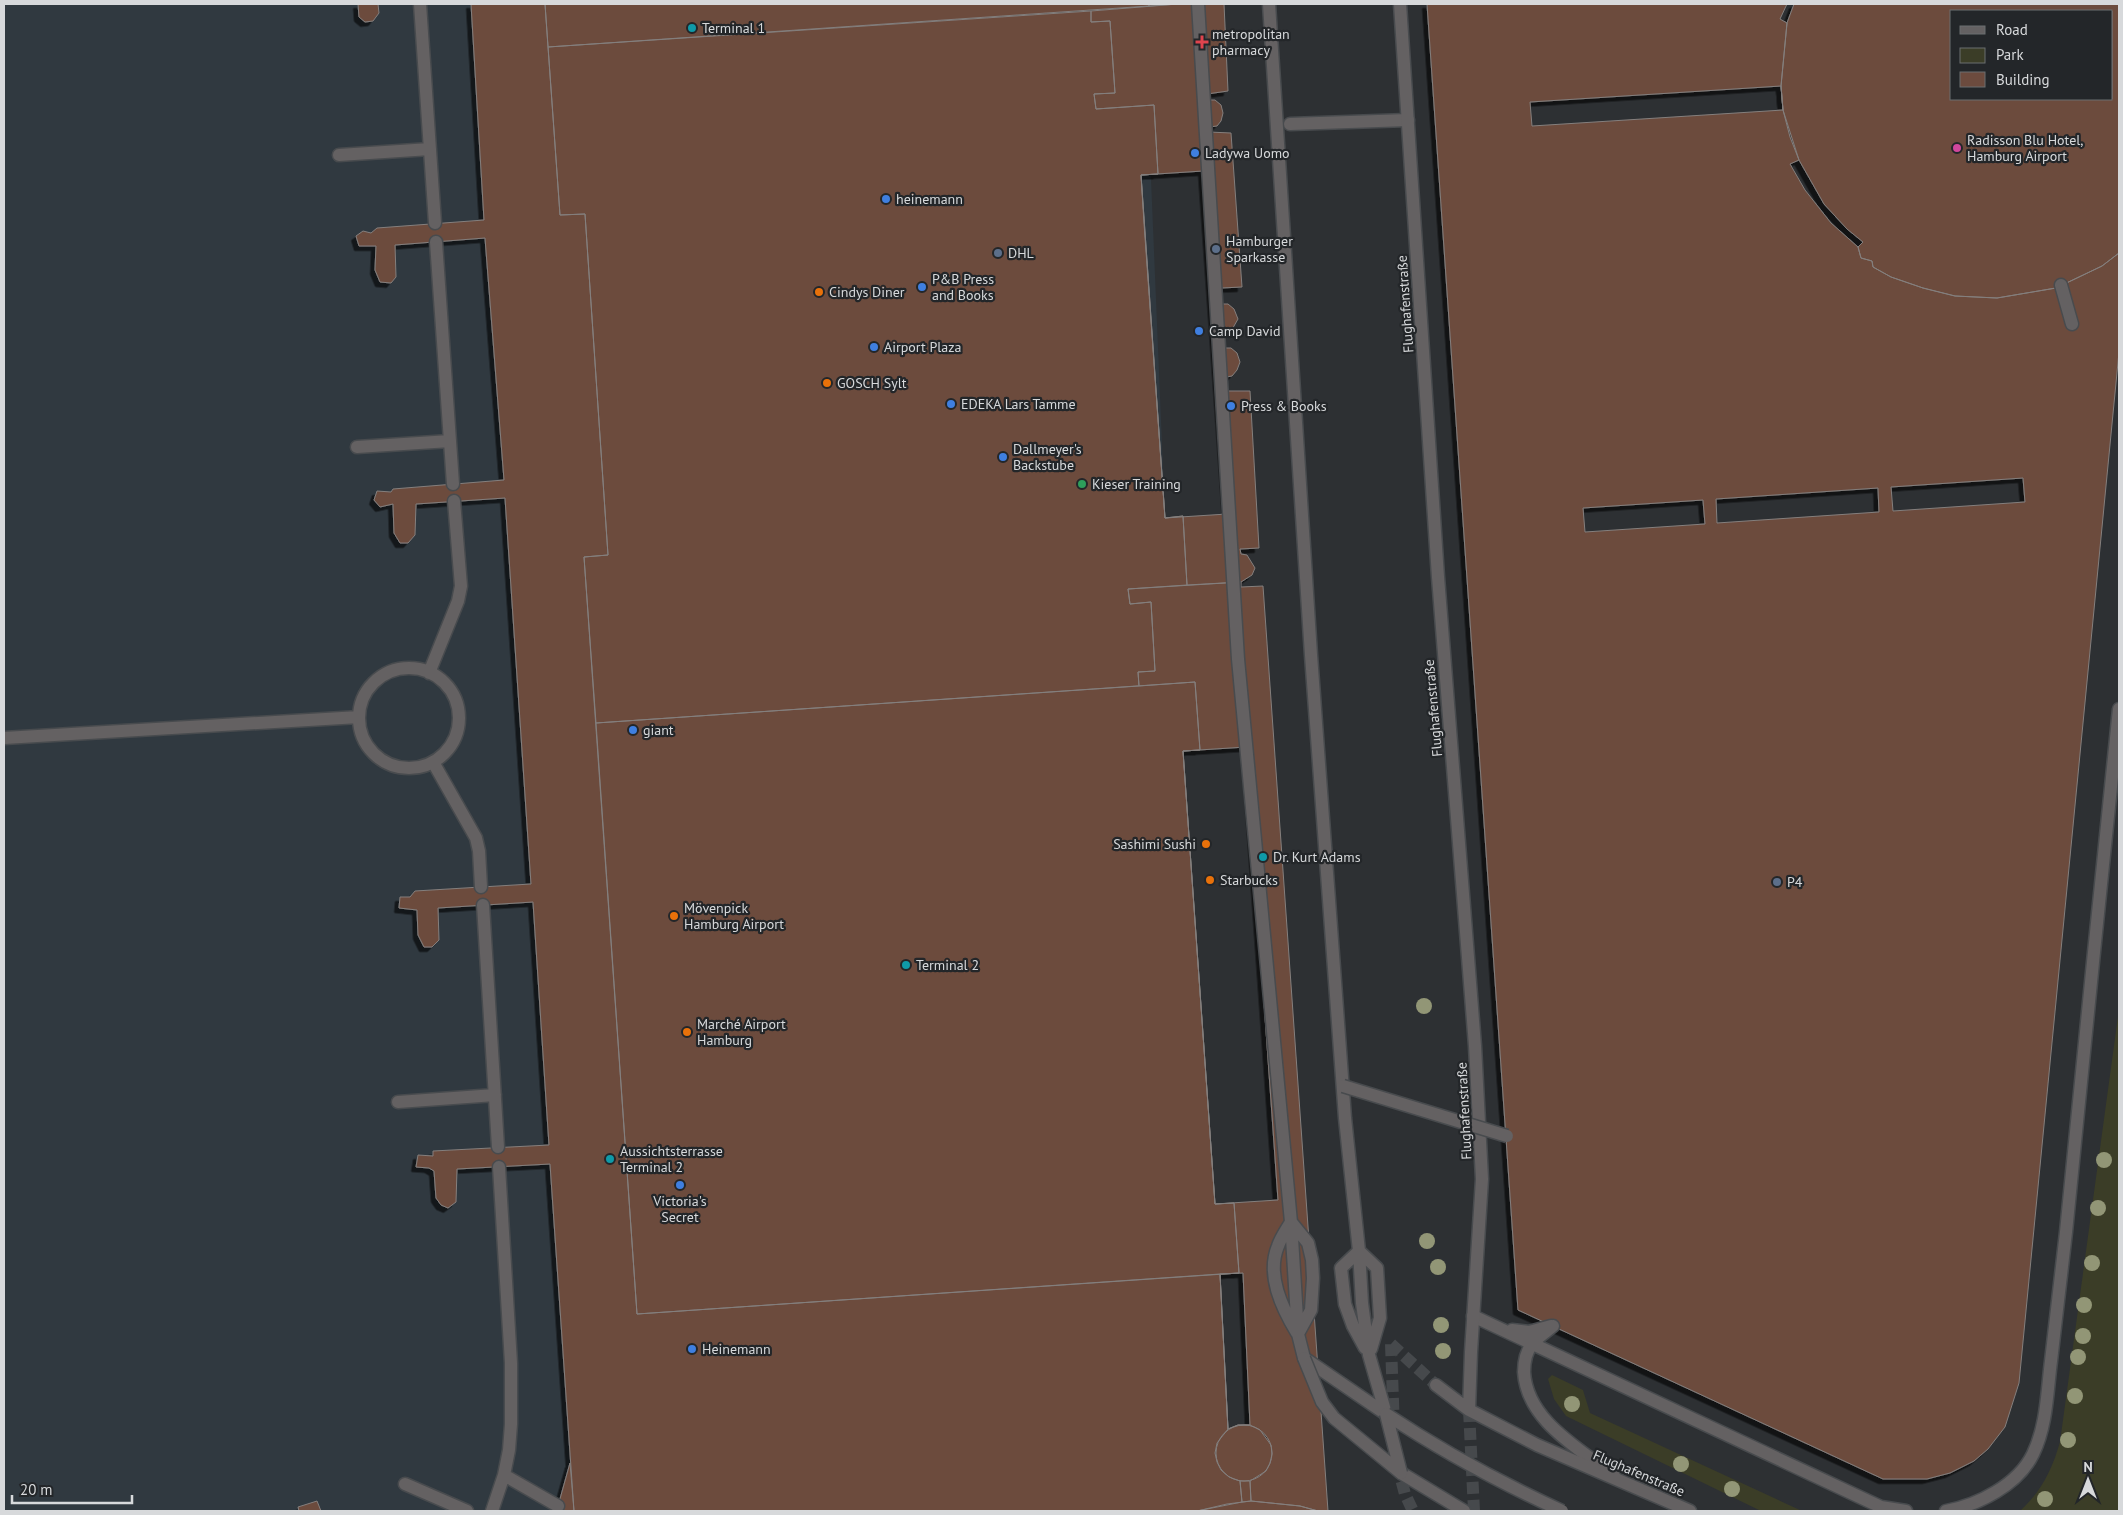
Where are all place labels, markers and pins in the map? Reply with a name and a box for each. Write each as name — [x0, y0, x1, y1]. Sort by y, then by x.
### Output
place label: Terminal 1 — [702, 19, 765, 37]
marker: Terminal 1 — [686, 22, 698, 34]
place label: metropolitan pharmacy — [1212, 25, 1290, 59]
marker: metropolitan pharmacy — [1196, 36, 1208, 48]
place label: Radisson Blu Hotel, Hamburg Airport — [1967, 131, 2084, 165]
marker: Radisson Blu Hotel, Hamburg Airport — [1951, 142, 1963, 154]
place label: Ladywa Uomo — [1205, 144, 1290, 162]
marker: Ladywa Uomo — [1189, 147, 1201, 159]
place label: heinemann — [896, 190, 963, 208]
marker: heinemann — [880, 193, 892, 205]
place label: Hamburger Sparkasse — [1226, 232, 1293, 266]
marker: Hamburger Sparkasse — [1210, 243, 1222, 255]
place label: DHL — [1008, 244, 1034, 262]
marker: DHL — [992, 247, 1004, 259]
place label: P&B Press and Books — [932, 270, 994, 304]
marker: P&B Press and Books — [916, 281, 928, 293]
place label: Cindys Diner — [829, 283, 905, 301]
marker: Cindys Diner — [813, 286, 825, 298]
place label: Camp David — [1209, 322, 1281, 340]
marker: Camp David — [1193, 325, 1205, 337]
place label: Airport Plaza — [884, 338, 962, 356]
marker: Airport Plaza — [868, 341, 880, 353]
place label: GOSCH Sylt — [837, 374, 907, 392]
marker: GOSCH Sylt — [821, 377, 833, 389]
place label: EDEKA Lars Tamme — [961, 395, 1076, 413]
place label: Press & Books — [1241, 397, 1327, 415]
marker: EDEKA Lars Tamme — [945, 398, 957, 410]
marker: Press & Books — [1225, 400, 1237, 412]
place label: Dallmeyer's Backstube — [1013, 440, 1082, 474]
marker: Dallmeyer's Backstube — [997, 451, 1009, 463]
place label: Kieser Training — [1092, 475, 1181, 493]
marker: Kieser Training — [1076, 478, 1088, 490]
place label: giant — [643, 721, 674, 739]
marker: giant — [627, 724, 639, 736]
place label: Sashimi Sushi — [1113, 835, 1196, 853]
marker: Sashimi Sushi — [1200, 838, 1212, 850]
place label: Dr. Kurt Adams — [1273, 848, 1361, 866]
marker: Dr. Kurt Adams — [1257, 851, 1269, 863]
place label: Starbucks — [1220, 871, 1278, 889]
place label: P4 — [1787, 873, 1803, 891]
marker: Starbucks — [1204, 874, 1216, 886]
marker: P4 — [1771, 876, 1783, 888]
place label: Mövenpick Hamburg Airport — [684, 899, 784, 933]
marker: Mövenpick Hamburg Airport — [668, 910, 680, 922]
place label: Terminal 2 — [916, 956, 979, 974]
marker: Terminal 2 — [900, 959, 912, 971]
place label: Marché Airport Hamburg — [697, 1015, 786, 1049]
marker: Marché Airport Hamburg — [681, 1026, 693, 1038]
place label: Aussichtsterrasse Terminal 2 — [620, 1142, 723, 1176]
marker: Aussichtsterrasse Terminal 2 — [604, 1153, 616, 1165]
marker: Victoria's Secret — [674, 1179, 686, 1191]
place label: Victoria's Secret — [652, 1192, 707, 1226]
place label: Heinemann — [702, 1340, 771, 1358]
marker: Heinemann — [686, 1343, 698, 1355]

